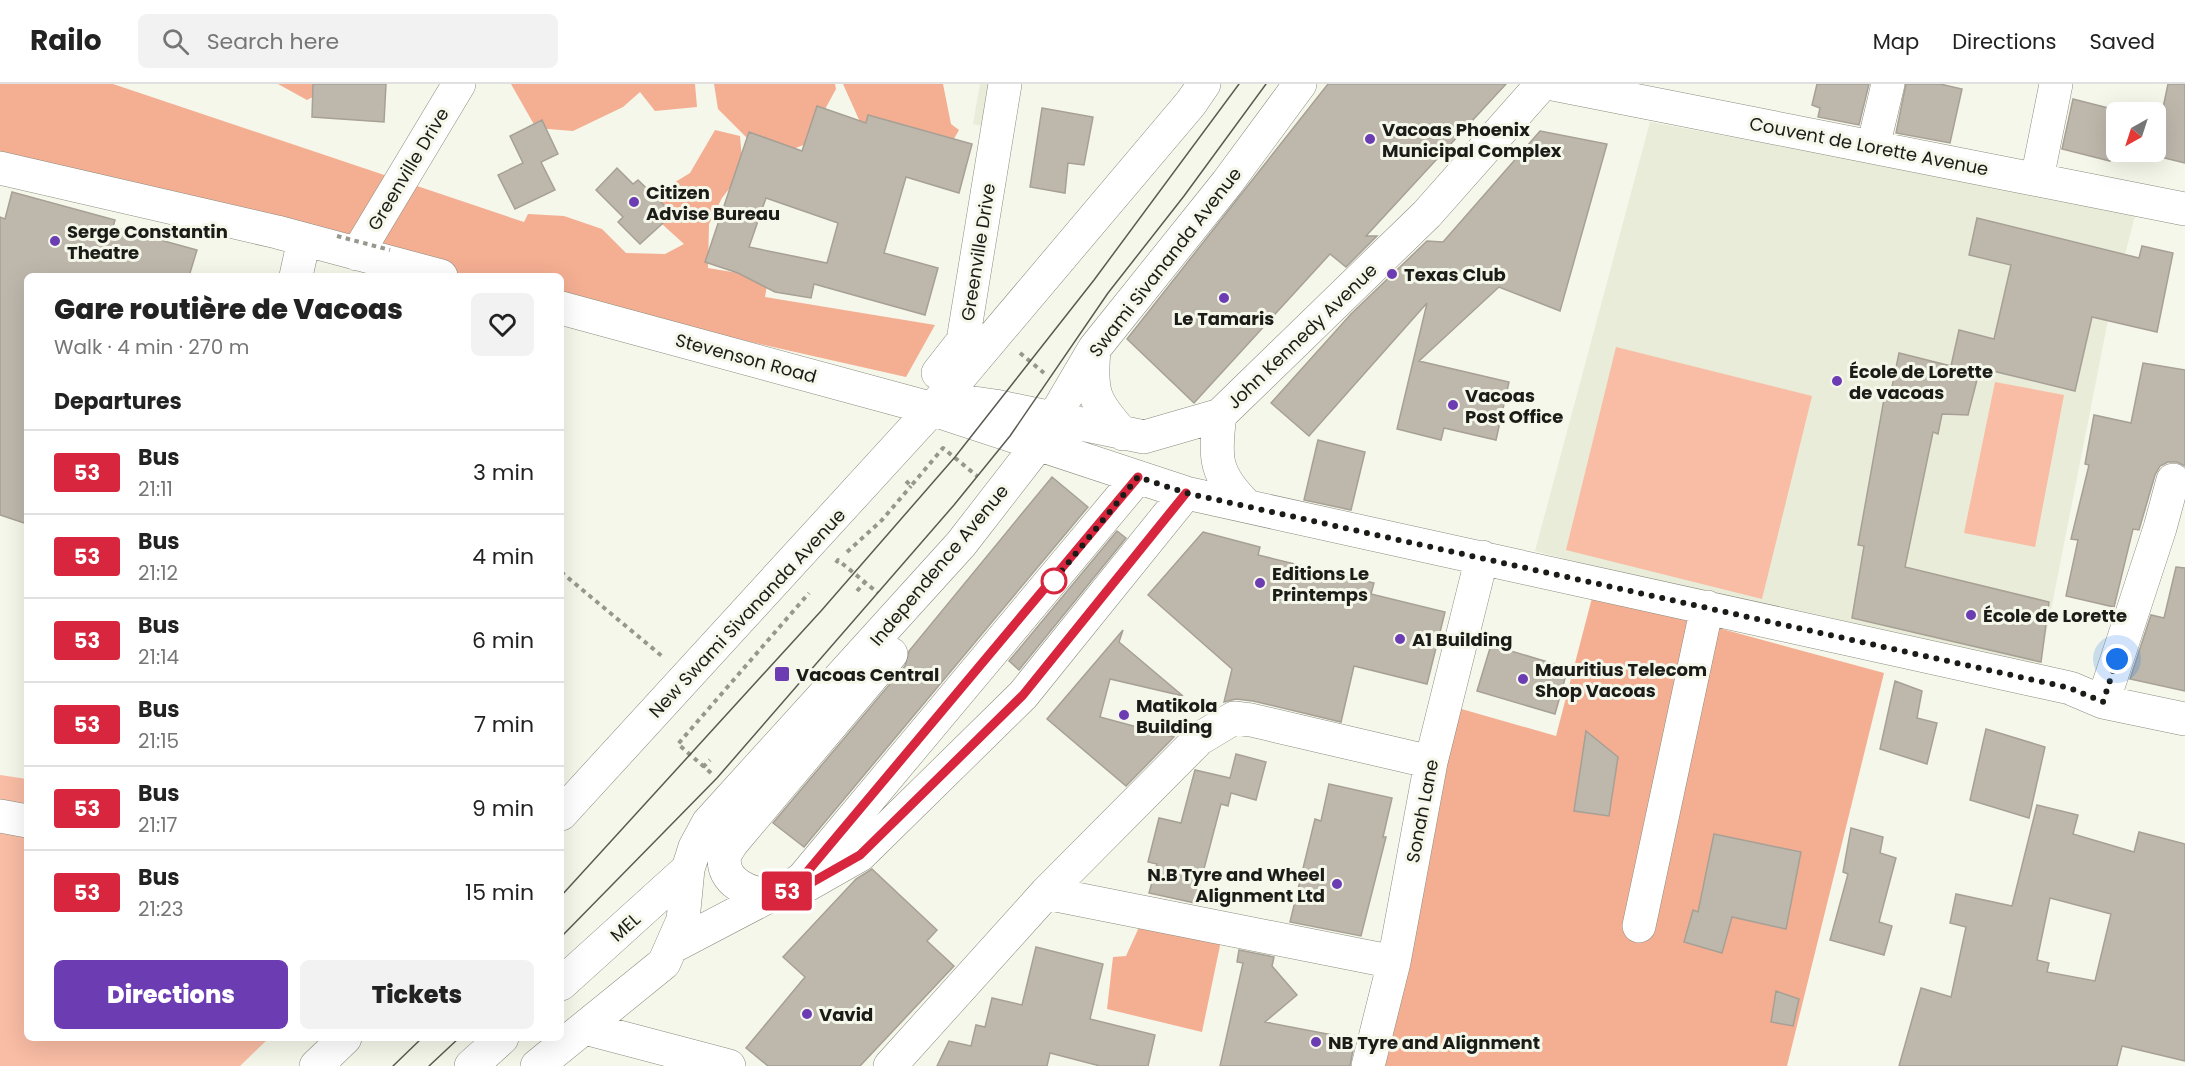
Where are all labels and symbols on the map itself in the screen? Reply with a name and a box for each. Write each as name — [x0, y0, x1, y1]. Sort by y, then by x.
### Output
north arrow — [2106, 102, 2166, 162]
street label: Greenville Drive — [361, 103, 455, 235]
street label: Couvent de Lorette Avenue — [1747, 111, 1991, 181]
place label: Vacoas Phoenix Municipal Complex — [1382, 117, 1562, 163]
marker: Vacoas Phoenix Municipal Complex — [1363, 132, 1377, 146]
street label: Swami Sivananda Avenue — [1083, 162, 1247, 362]
place label: Citizen Advise Bureau — [646, 180, 780, 226]
street label: Greenville Drive — [955, 181, 1001, 323]
marker: Citizen Advise Bureau — [627, 195, 641, 209]
place label: Serge Constantin Theatre — [67, 219, 228, 265]
marker: Serge Constantin Theatre — [48, 234, 62, 248]
street label: John Kennedy Avenue — [1221, 258, 1383, 414]
place label: Texas Club — [1404, 262, 1506, 287]
marker: Texas Club — [1385, 267, 1399, 281]
marker: Le Tamaris — [1217, 291, 1231, 305]
place label: Le Tamaris — [1174, 306, 1274, 331]
street label: Stevenson Road — [673, 327, 819, 389]
place label: École de Lorette de vacoas — [1849, 359, 1993, 405]
marker: École de Lorette de vacoas — [1830, 374, 1844, 388]
place label: Vacoas Post Office — [1465, 383, 1563, 429]
marker: Vacoas Post Office — [1446, 398, 1460, 412]
street label: Independence Avenue — [864, 479, 1014, 651]
street label: New Swami Sivananda Avenue — [643, 503, 851, 723]
place label: Editions Le Printemps — [1272, 561, 1369, 607]
unlabelled marker — [1041, 568, 1067, 594]
marker: Editions Le Printemps — [1253, 576, 1267, 590]
place label: École de Lorette — [1983, 603, 2127, 628]
marker: École de Lorette — [1964, 608, 1978, 622]
place label: A1 Building — [1412, 627, 1512, 652]
marker: A1 Building — [1393, 632, 1407, 646]
your location — [2102, 644, 2132, 674]
place label: Mauritius Telecom Shop Vacoas — [1535, 657, 1707, 703]
place label: Vacoas Central — [796, 662, 939, 687]
marker: Vacoas Central — [773, 665, 791, 683]
marker: Mauritius Telecom Shop Vacoas — [1516, 672, 1530, 686]
place label: Matikola Building — [1136, 693, 1218, 739]
marker: Matikola Building — [1117, 708, 1131, 722]
street label: Sonah Lane — [1400, 757, 1444, 865]
place label: N.B Tyre and Wheel Alignment Ltd — [1147, 862, 1325, 908]
line badge: 53 — [760, 872, 814, 910]
marker: N.B Tyre and Wheel Alignment Ltd — [1330, 877, 1344, 891]
street label: MEL — [605, 907, 646, 947]
place label: Vavid — [819, 1002, 873, 1027]
marker: Vavid — [800, 1007, 814, 1021]
place label: NB Tyre and Alignment — [1328, 1030, 1540, 1055]
marker: NB Tyre and Alignment — [1309, 1035, 1323, 1049]

